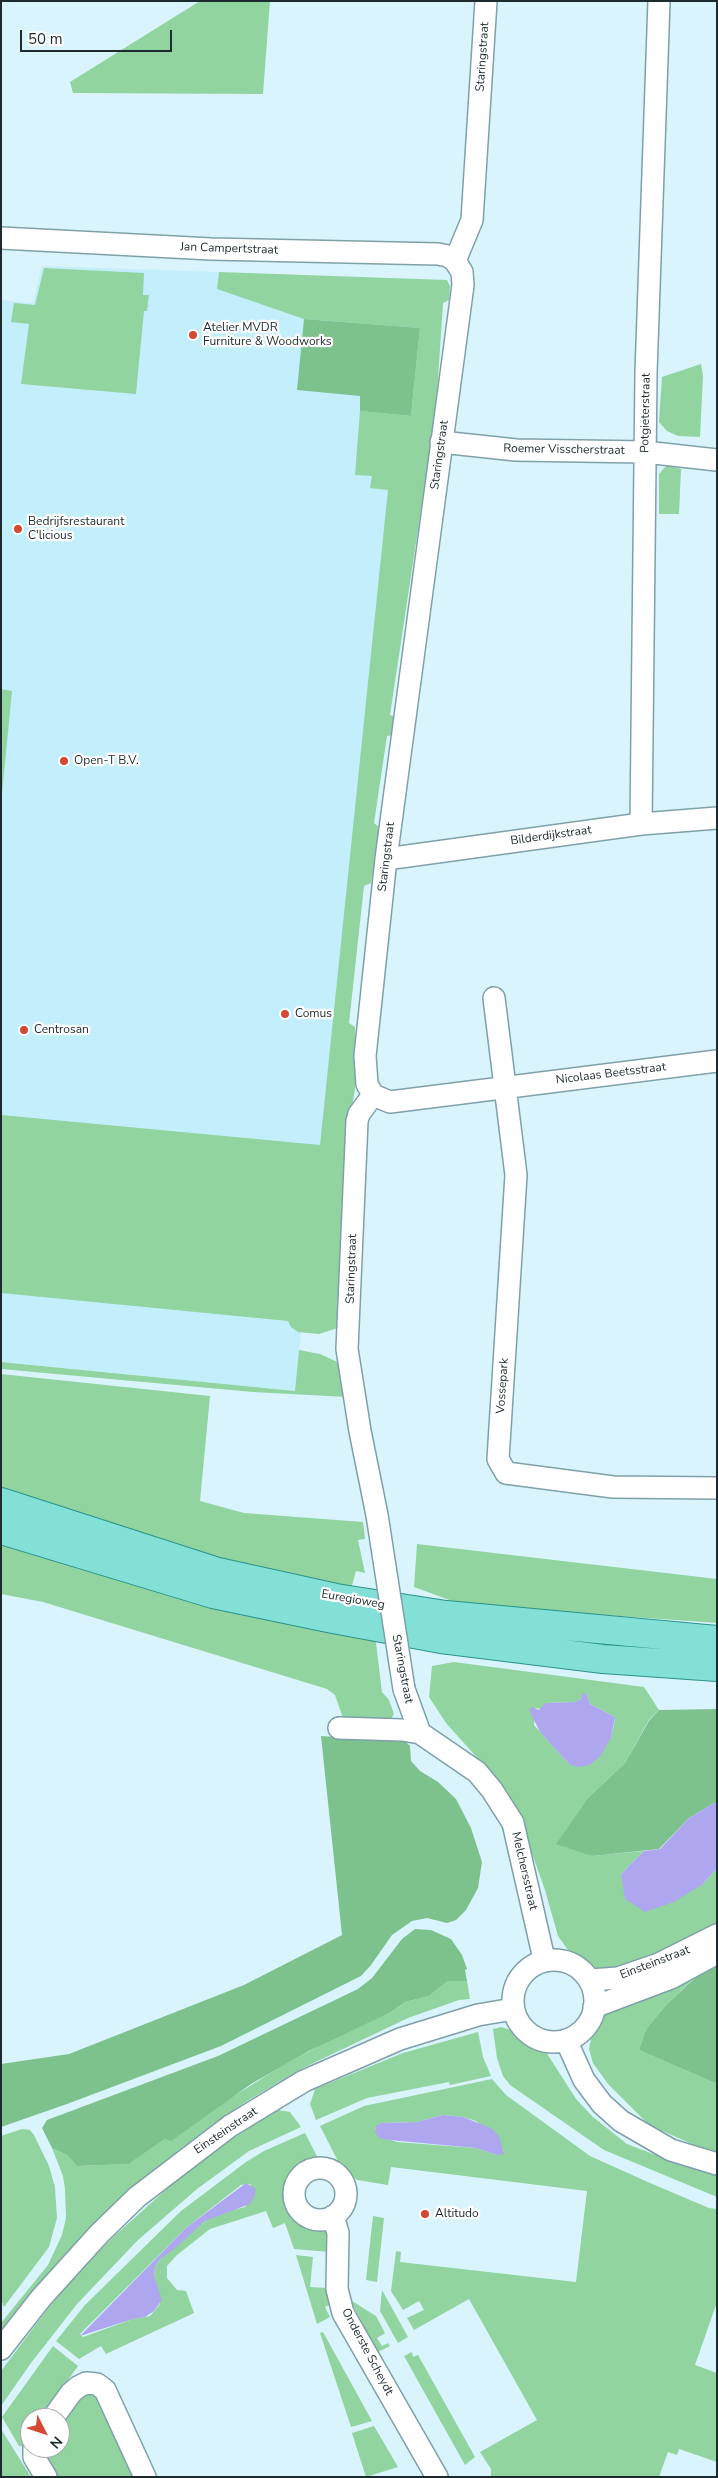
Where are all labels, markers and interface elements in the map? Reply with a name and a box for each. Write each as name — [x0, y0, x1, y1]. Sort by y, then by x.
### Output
scale bar — [22, 20, 175, 52]
street label: Staringstraat — [473, 22, 493, 92]
text: 50 m — [28, 29, 63, 49]
street label: Jan Campertstraat — [180, 240, 278, 258]
place label: Atelier MVDR Furniture & Woodworks — [203, 321, 332, 349]
marker: Atelier MVDR Furniture & Woodworks — [187, 329, 199, 341]
street label: Potgieterstraat — [638, 373, 654, 453]
street label: Staringstraat — [428, 419, 452, 491]
street label: Roemer Visscherstraat — [503, 442, 625, 458]
place label: Bedrijfsrestaurant C'licious — [28, 515, 124, 543]
marker: Bedrijfsrestaurant C'licious — [12, 523, 24, 535]
place label: Open-T B.V. — [74, 754, 139, 768]
marker: Open-T B.V. — [58, 755, 70, 767]
street label: Staringstraat — [376, 821, 398, 893]
street label: Bilderdijkstraat — [510, 823, 592, 849]
place label: Comus — [295, 1007, 332, 1021]
marker: Comus — [279, 1008, 291, 1020]
place label: Centrosan — [34, 1023, 89, 1037]
marker: Centrosan — [18, 1024, 30, 1036]
street label: Nicolaas Beetsstraat — [555, 1060, 667, 1088]
street label: Staringstraat — [344, 1234, 360, 1304]
street label: Vossepark — [494, 1358, 512, 1414]
street label: Euregioweg — [320, 1587, 386, 1613]
street label: Staringstraat — [388, 1633, 416, 1705]
street label: Melchersstraat — [508, 1830, 540, 1912]
street label: Einsteinstraat — [618, 1943, 692, 1983]
street label: Einsteinstraat — [192, 2104, 260, 2158]
place label: Altitudo — [435, 2207, 479, 2221]
marker: Altitudo — [419, 2208, 431, 2220]
street label: Onderste Scheydt — [338, 2306, 396, 2398]
north arrow — [20, 2408, 70, 2458]
text: N — [45, 2432, 67, 2453]

